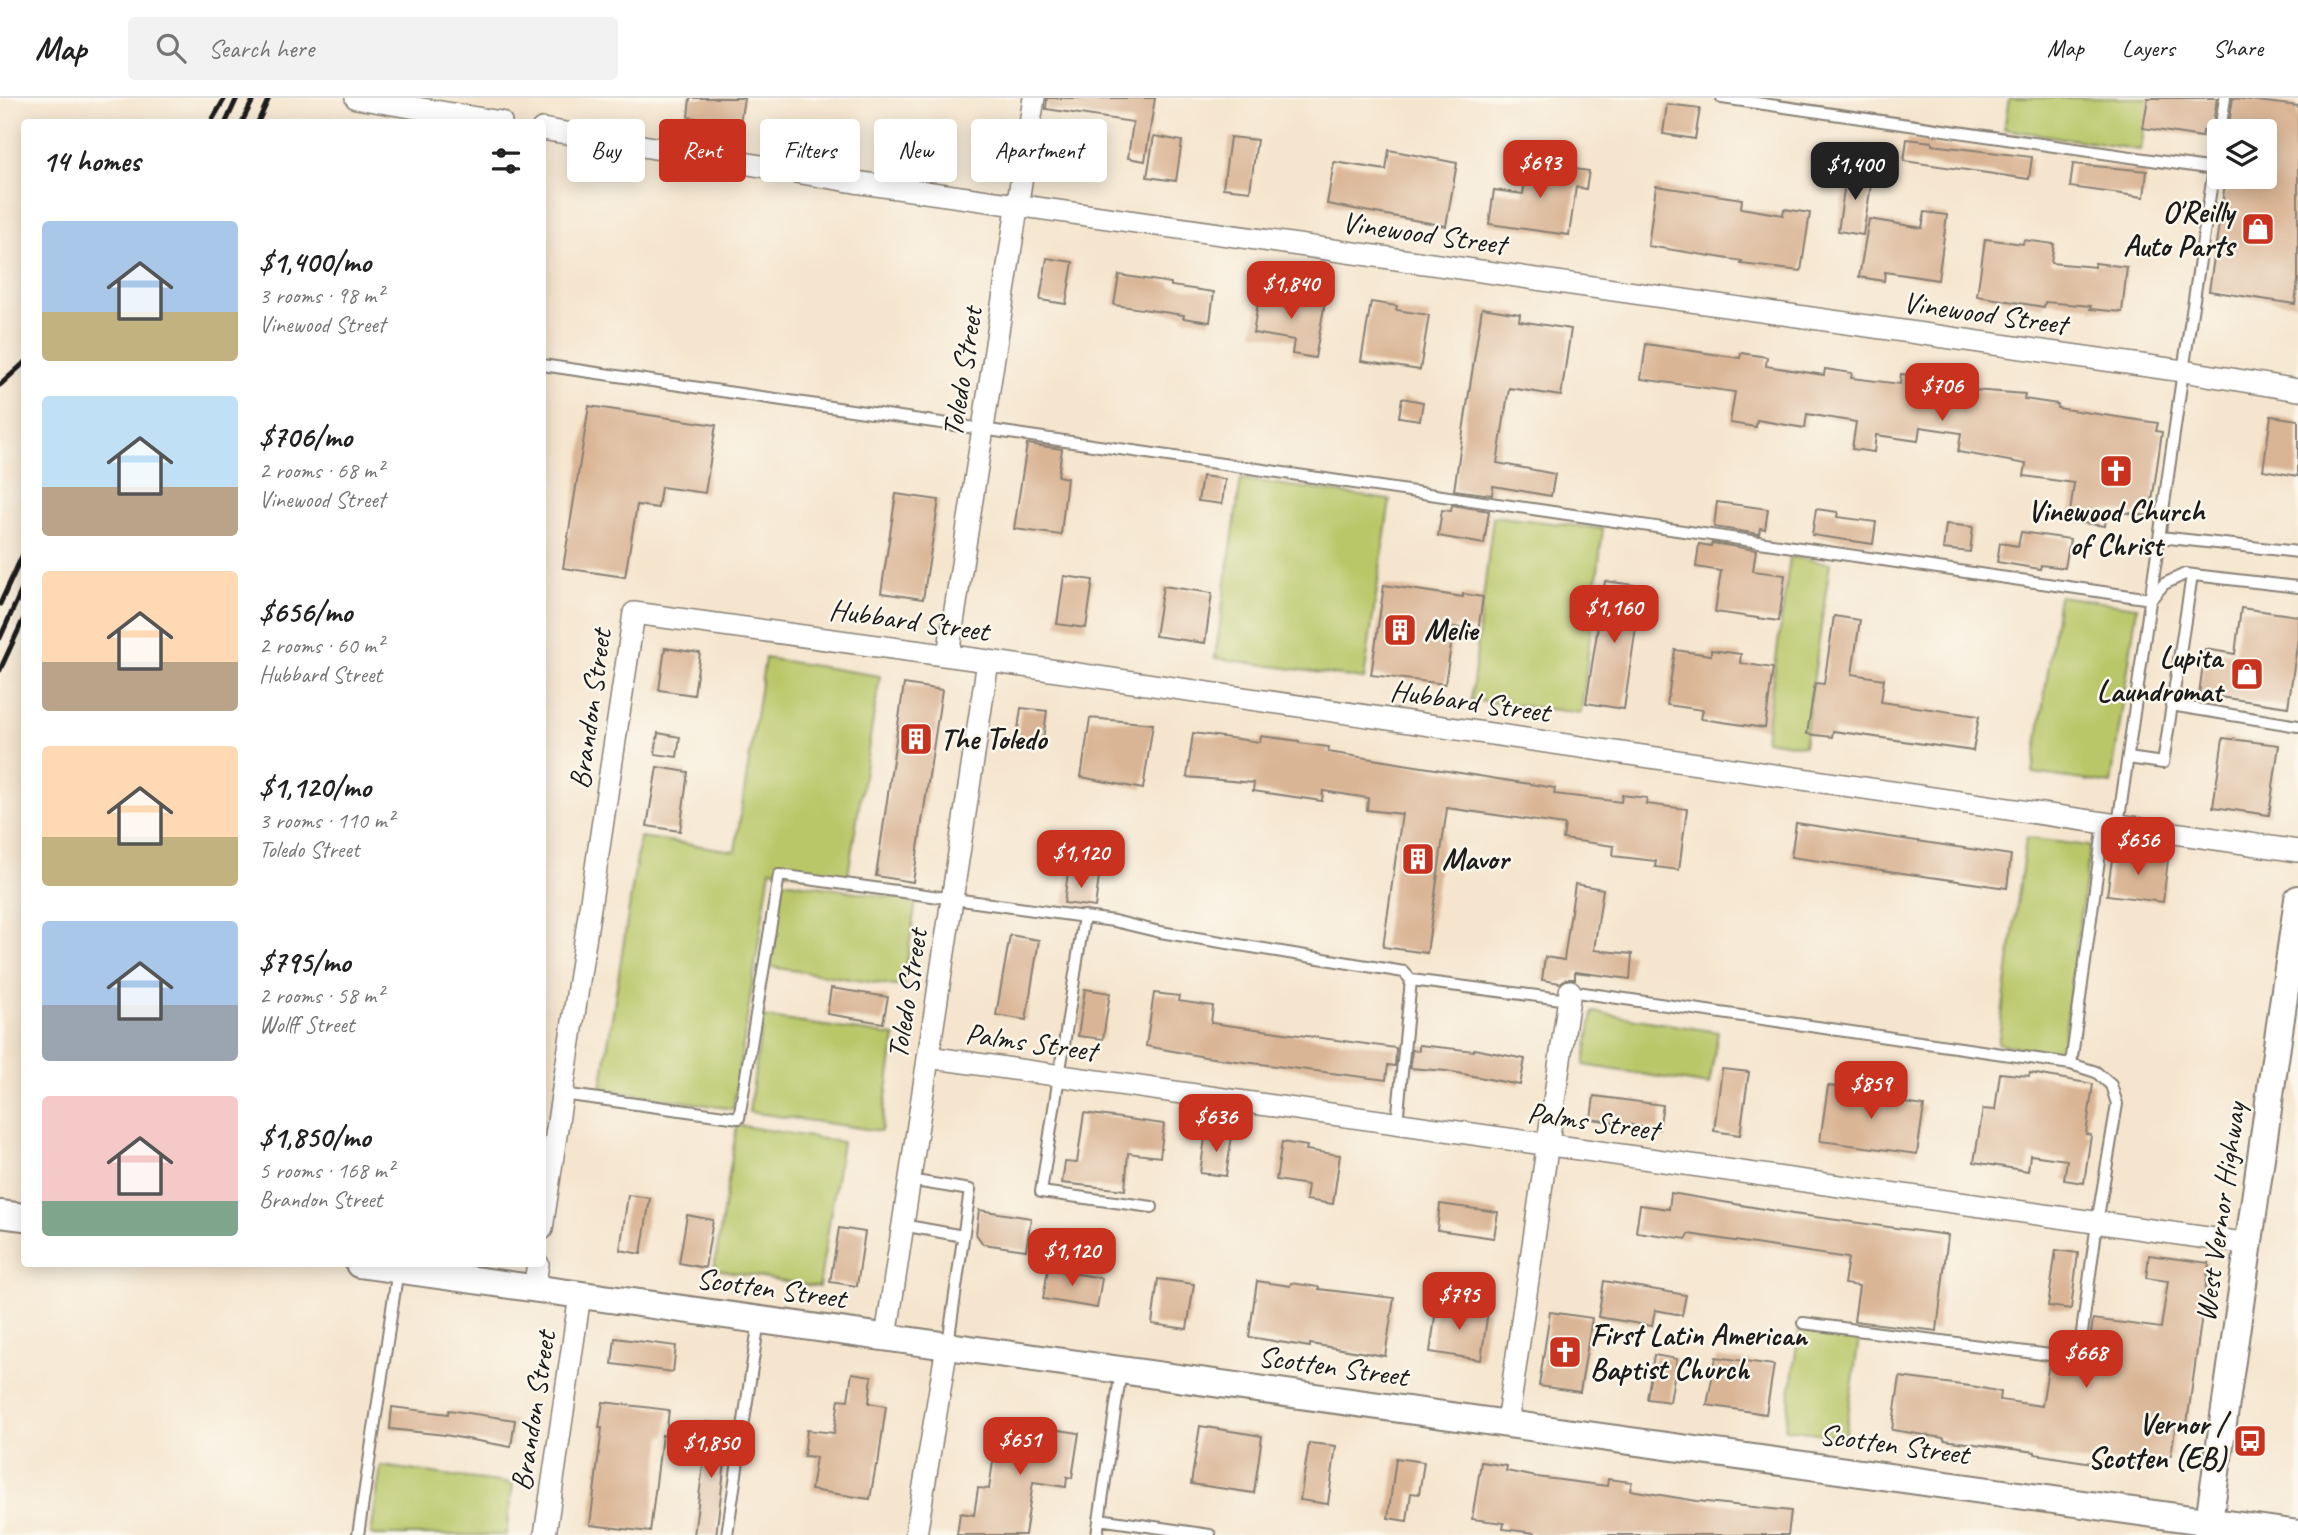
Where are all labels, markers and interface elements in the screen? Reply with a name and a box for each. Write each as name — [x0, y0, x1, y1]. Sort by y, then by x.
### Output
search box — [128, 17, 618, 80]
text: Map — [35, 27, 86, 69]
icon: search — [152, 29, 190, 67]
text: Search here — [208, 32, 314, 65]
text: Map — [2047, 33, 2084, 63]
text: Layers — [2122, 33, 2175, 63]
text: Share — [2213, 33, 2263, 63]
chip: Buy — [567, 119, 645, 182]
chip: Rent — [659, 119, 746, 182]
chip: Filters — [760, 119, 860, 182]
chip: New — [874, 119, 957, 182]
chip: Apartment — [971, 119, 1107, 182]
map controls — [2207, 119, 2277, 189]
button: layers — [2207, 119, 2277, 189]
pin: $693 — [1499, 140, 1581, 200]
text: 14 homes — [42, 142, 140, 180]
icon: filters — [487, 142, 525, 180]
pin: $1,400 — [1798, 142, 1912, 202]
text: $693 — [1519, 148, 1561, 177]
text: $1,400 — [1827, 150, 1883, 179]
place label: O'Reilly Auto Parts — [2123, 193, 2237, 265]
street label: Vinewood Street — [1340, 203, 1512, 264]
shop icon: O'Reilly Auto Parts — [2239, 210, 2277, 248]
text: $1,400/mo — [259, 243, 371, 281]
icon: home — [98, 249, 182, 333]
pin: $1,840 — [1234, 262, 1348, 321]
text: $1,840 — [1263, 269, 1319, 298]
text: 3 rooms · 98 m² — [259, 281, 383, 310]
street label: Vinewood Street — [1901, 283, 2073, 344]
street label: Toledo Street — [933, 301, 991, 440]
text: Vinewood Street — [259, 310, 385, 339]
pin: $706 — [1901, 364, 1983, 423]
text: $706 — [1921, 371, 1963, 400]
text: $706/mo — [259, 418, 352, 456]
icon: home — [98, 424, 182, 508]
church icon: Vinewood Church of Christ — [2097, 452, 2135, 490]
text: 2 rooms · 68 m² — [259, 456, 383, 485]
text: Vinewood Street — [259, 485, 385, 514]
place label: Vinewood Church of Christ — [2028, 492, 2206, 564]
pin: $1,160 — [1557, 586, 1671, 645]
street label: Hubbard Street — [827, 590, 994, 650]
text: $656/mo — [259, 593, 352, 631]
text: $1,160 — [1586, 593, 1642, 622]
icon: home — [98, 599, 182, 683]
building icon: Melie — [1381, 611, 1419, 649]
place label: Melie — [1424, 611, 1479, 649]
street label: Brandon Street — [560, 624, 620, 791]
text: 2 rooms · 60 m² — [259, 631, 383, 660]
place label: Lupita Laundromat — [2097, 638, 2225, 710]
shop icon: Lupita Laundromat — [2228, 655, 2266, 693]
text: Hubbard Street — [259, 660, 382, 689]
street label: Hubbard Street — [1388, 671, 1555, 731]
building icon: The Toledo — [897, 720, 935, 758]
place label: The Toledo — [940, 720, 1048, 758]
text: $1,120/mo — [259, 768, 371, 806]
icon: home — [98, 774, 182, 858]
text: 3 rooms · 110 m² — [259, 806, 394, 835]
pin: $656 — [2097, 818, 2179, 877]
text: $656 — [2117, 825, 2159, 854]
pin: $1,120 — [1024, 830, 1138, 890]
text: Toledo Street — [259, 835, 359, 864]
text: $1,120 — [1053, 838, 1109, 867]
building icon: Mavor — [1399, 840, 1437, 878]
place label: Mavor — [1442, 840, 1511, 878]
street label: Toledo Street — [878, 923, 936, 1062]
text: $795/mo — [259, 943, 350, 981]
icon: home — [98, 949, 182, 1033]
text: 2 rooms · 58 m² — [259, 981, 383, 1010]
text: Wolff Street — [259, 1010, 354, 1039]
street label: Palms Street — [963, 1014, 1103, 1071]
pin: $859 — [1830, 1062, 1912, 1121]
text: $859 — [1851, 1069, 1891, 1098]
street label: Palms Street — [1525, 1093, 1665, 1150]
pin: $636 — [1175, 1094, 1257, 1154]
street label: West Vernor Highway — [2186, 1097, 2255, 1324]
text: $636 — [1195, 1102, 1237, 1131]
text: $1,850/mo — [259, 1118, 370, 1156]
icon: home — [98, 1124, 182, 1208]
text: 5 rooms · 168 m² — [259, 1156, 394, 1185]
text: Brandon Street — [259, 1185, 382, 1214]
pin: $1,120 — [1015, 1228, 1129, 1288]
text: $1,120 — [1044, 1236, 1100, 1265]
street label: Scotten Street — [694, 1259, 851, 1318]
pin: $795 — [1418, 1272, 1500, 1332]
text: $795 — [1439, 1280, 1479, 1309]
place label: First Latin American Baptist Church — [1590, 1316, 1809, 1388]
street label: Brandon Street — [502, 1326, 565, 1493]
pin: $668 — [2045, 1330, 2127, 1390]
church icon: First Latin American Baptist Church — [1546, 1333, 1584, 1371]
street label: Scotten Street — [1256, 1337, 1413, 1396]
text: $668 — [2065, 1338, 2107, 1367]
place label: Vernor / Scotten (EB) — [2088, 1405, 2232, 1477]
street label: Scotten Street — [1817, 1415, 1974, 1474]
pin: $651 — [979, 1418, 1061, 1477]
pin: $1,850 — [654, 1420, 768, 1480]
bus stop icon: Vernor / Scotten (EB) — [2231, 1422, 2269, 1460]
text: $651 — [999, 1425, 1041, 1454]
text: $1,850 — [683, 1428, 739, 1457]

